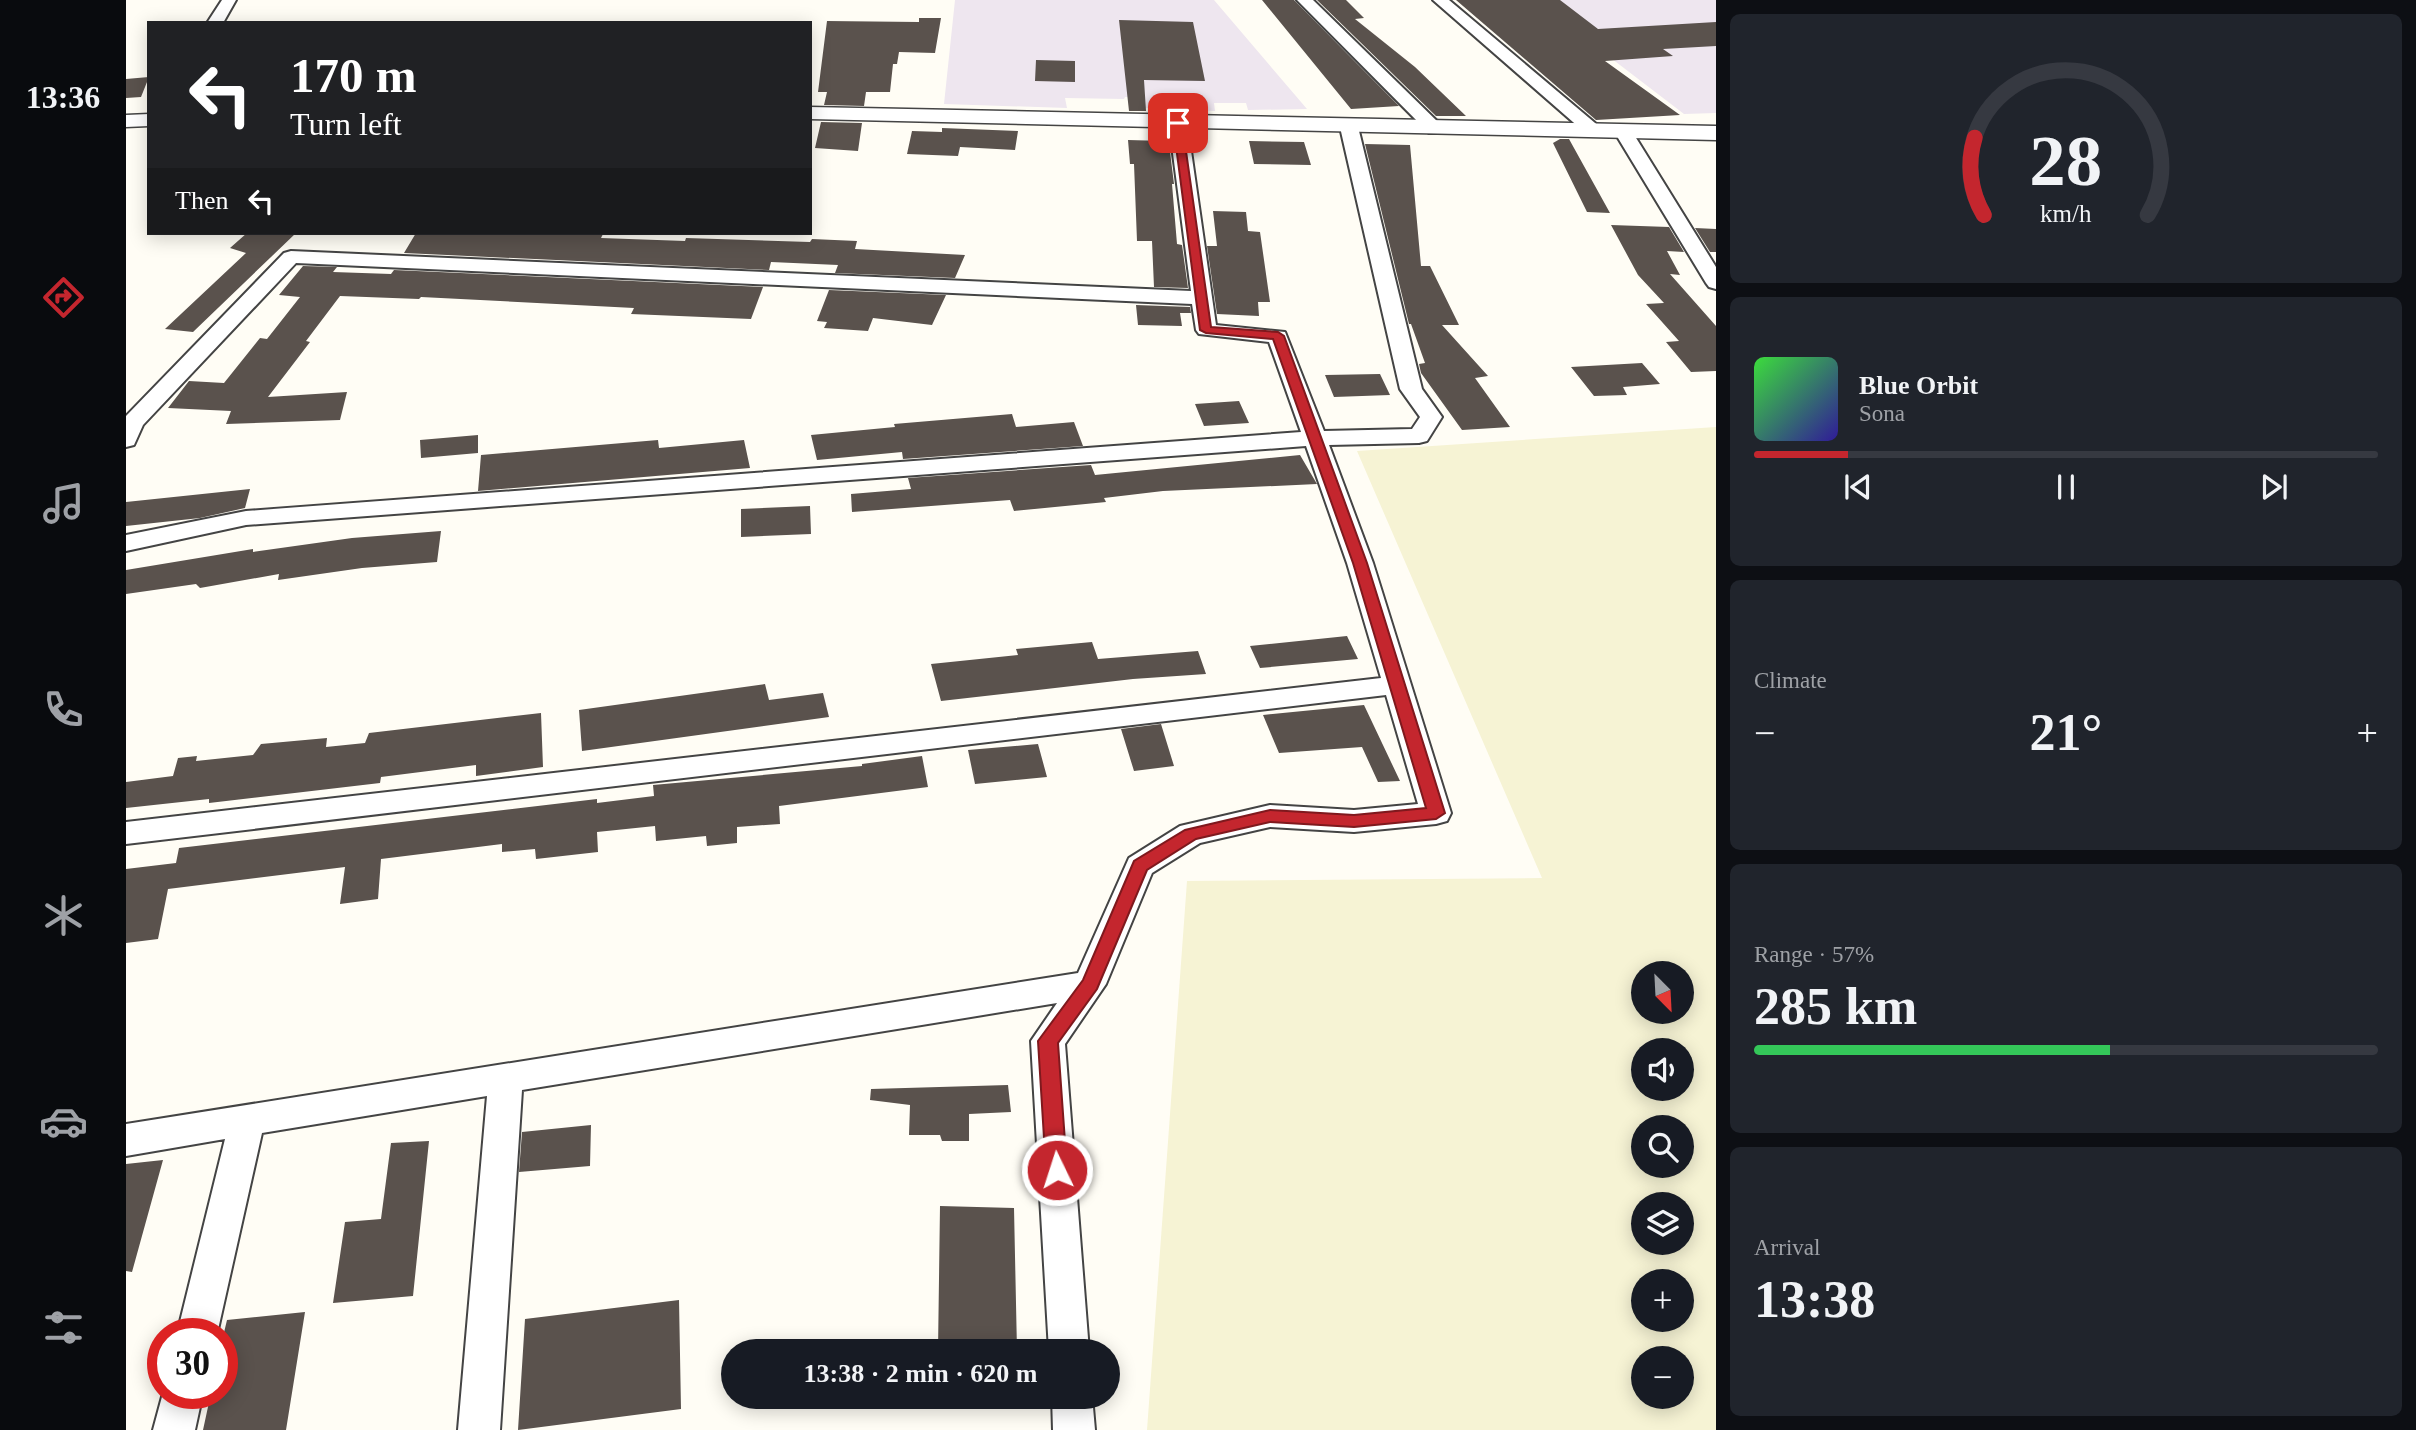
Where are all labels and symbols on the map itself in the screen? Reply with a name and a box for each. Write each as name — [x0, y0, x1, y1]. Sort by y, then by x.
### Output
pin — [1148, 93, 1208, 153]
north arrow — [1631, 961, 1694, 1024]
position arrow — [1020, 1133, 1094, 1207]
speed limit sign: 30 — [147, 1318, 238, 1409]

